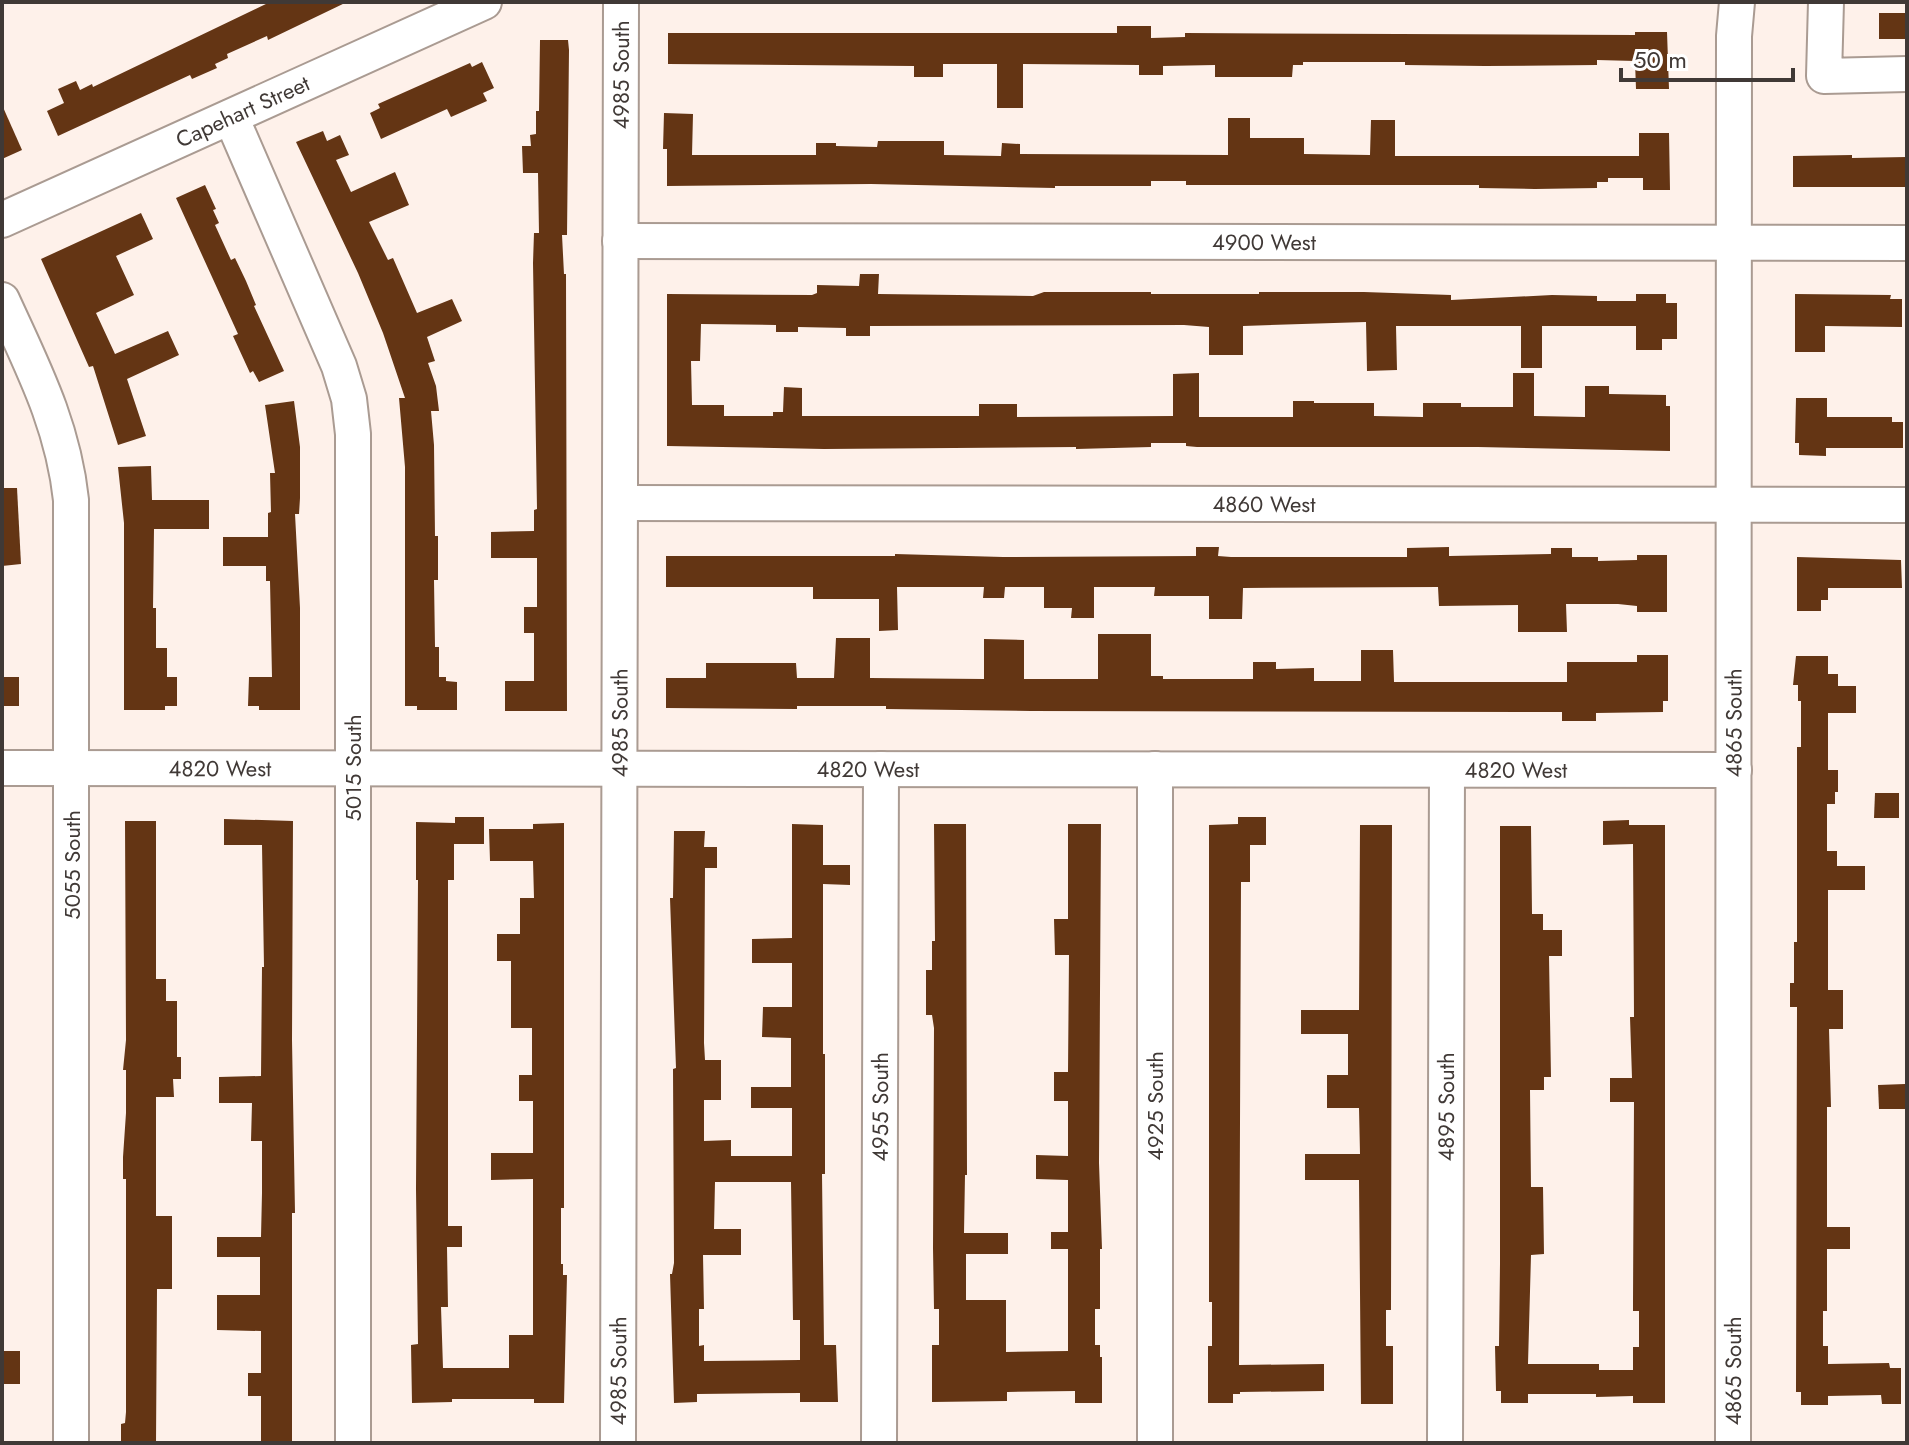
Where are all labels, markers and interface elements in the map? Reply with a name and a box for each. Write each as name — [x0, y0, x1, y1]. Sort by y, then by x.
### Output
street label: 4985 South — [605, 20, 637, 130]
scale bar — [1621, 32, 1793, 82]
text: 50 m — [1633, 42, 1687, 77]
street label: Capehart Street — [170, 67, 315, 155]
street label: 4900 West — [1212, 226, 1317, 258]
street label: 4860 West — [1213, 488, 1316, 520]
street label: 4985 South — [603, 668, 636, 778]
street label: 4865 South — [1717, 668, 1750, 778]
street label: 5015 South — [337, 715, 369, 821]
street label: 4820 West — [169, 752, 272, 784]
street label: 4820 West — [817, 753, 920, 785]
street label: 4820 West — [1465, 754, 1568, 786]
street label: 5055 South — [56, 810, 88, 920]
street label: 4925 South — [1139, 1051, 1171, 1161]
street label: 4955 South — [864, 1052, 896, 1162]
street label: 4895 South — [1430, 1052, 1462, 1162]
street label: 4985 South — [602, 1316, 634, 1426]
street label: 4865 South — [1717, 1316, 1749, 1426]

